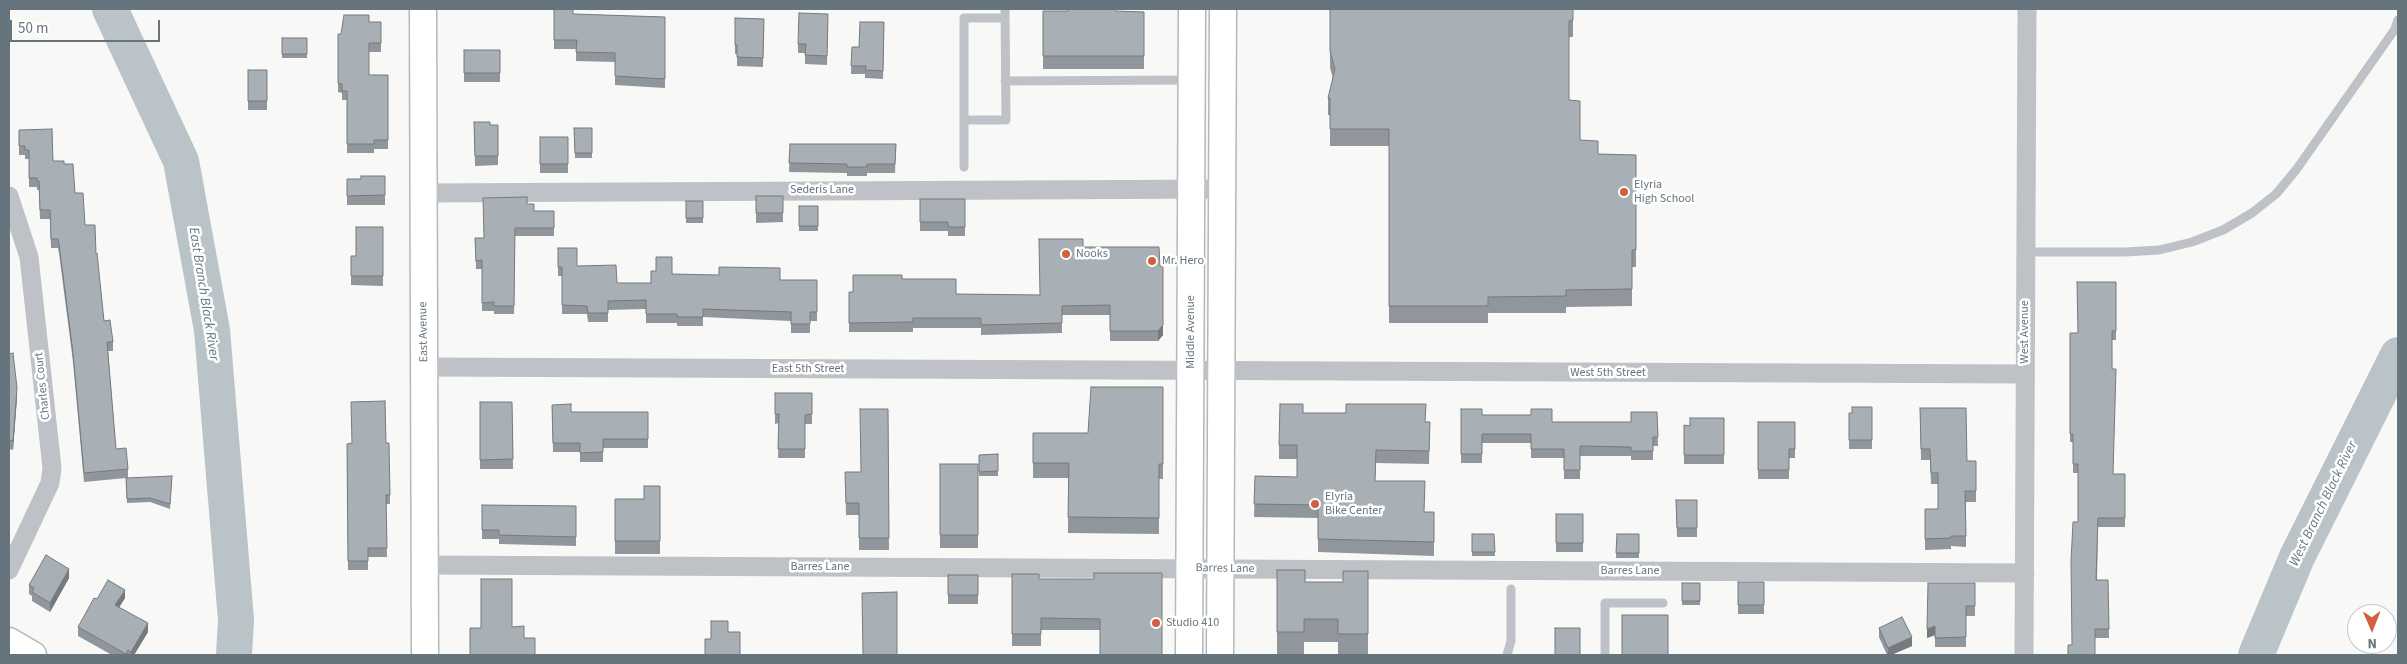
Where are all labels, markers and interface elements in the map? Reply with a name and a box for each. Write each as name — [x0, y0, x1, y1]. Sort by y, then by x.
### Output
scale bar — [12, 10, 162, 42]
text: 50 m — [18, 18, 48, 39]
place label: Elyria High School — [1634, 178, 1694, 206]
street label: Sederis Lane — [790, 183, 854, 197]
marker: Elyria High School — [1618, 186, 1630, 198]
water label: East Branch Black River — [184, 226, 222, 362]
place label: Nooks — [1076, 247, 1108, 261]
marker: Nooks — [1060, 248, 1072, 260]
place label: Mr. Hero — [1162, 254, 1204, 268]
marker: Mr. Hero — [1146, 255, 1158, 267]
street label: Middle Avenue — [1184, 295, 1198, 369]
street label: West Avenue — [2018, 300, 2032, 364]
street label: East Avenue — [416, 302, 432, 362]
street label: Charles Court — [32, 351, 54, 421]
street label: East 5th Street — [772, 362, 844, 376]
street label: West 5th Street — [1570, 366, 1646, 380]
water label: West Branch Black River — [2286, 439, 2362, 569]
place label: Elyria Bike Center — [1325, 490, 1382, 518]
marker: Elyria Bike Center — [1309, 498, 1321, 510]
street label: Barres Lane — [790, 560, 850, 574]
street label: Barres Lane — [1195, 561, 1255, 577]
street label: Barres Lane — [1600, 564, 1660, 578]
north arrow — [2347, 604, 2397, 654]
place label: Studio 410 — [1166, 616, 1219, 630]
marker: Studio 410 — [1150, 617, 1162, 629]
text: N — [2367, 633, 2377, 653]

